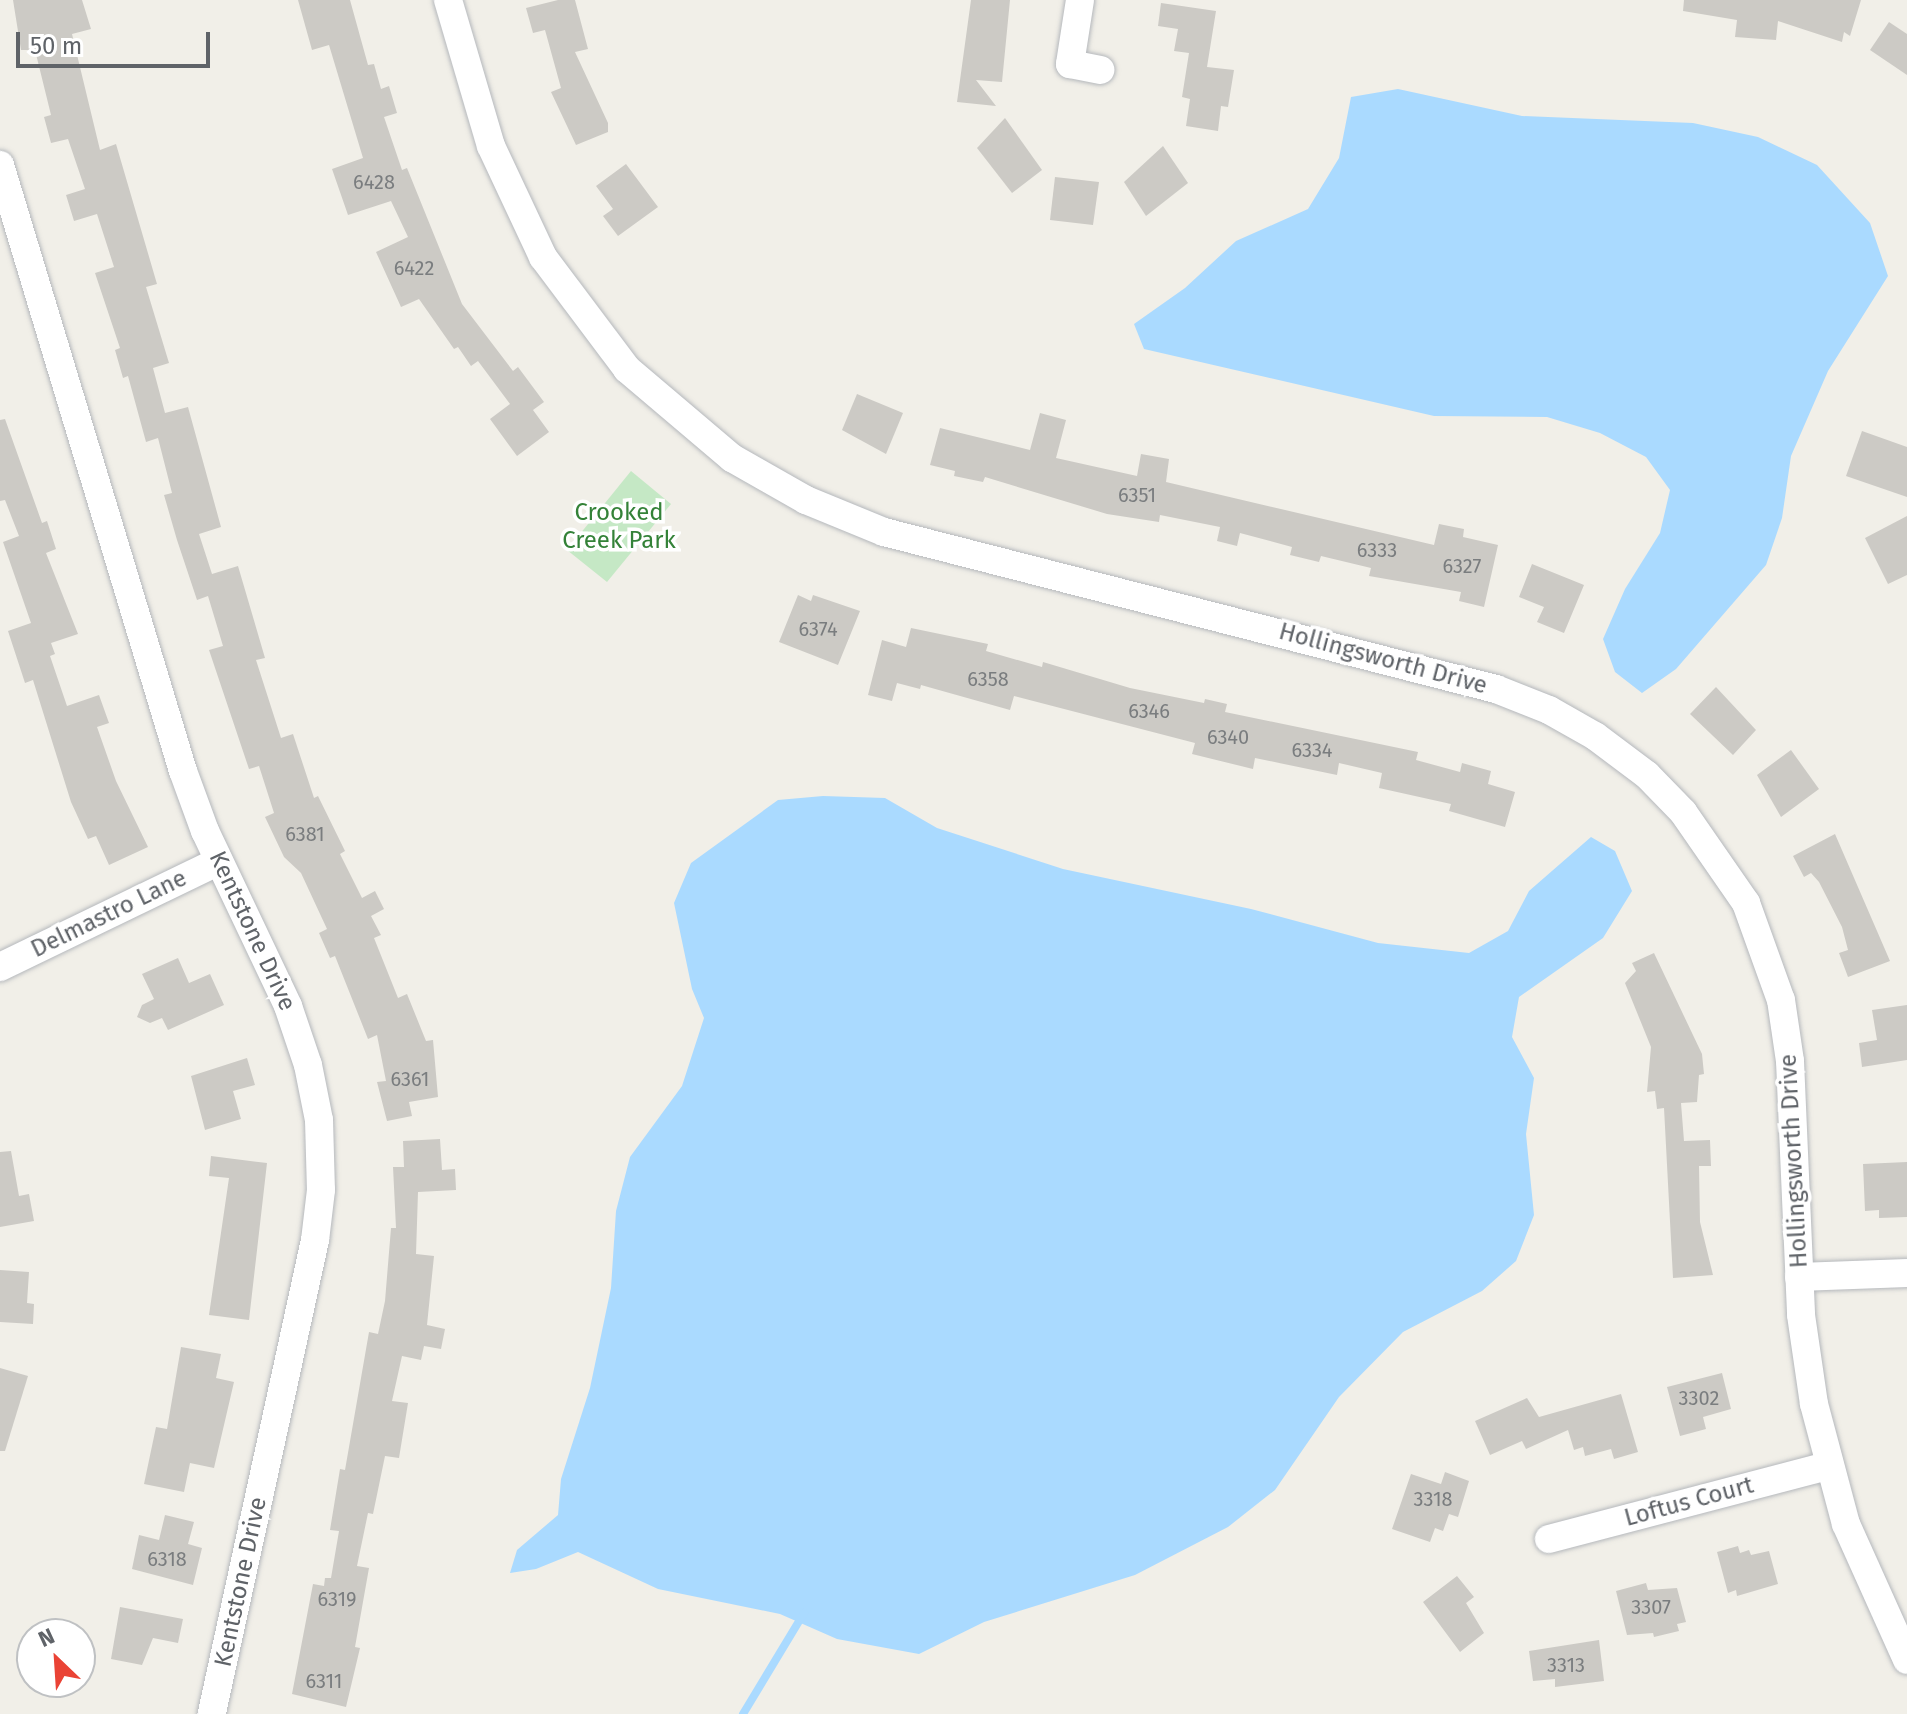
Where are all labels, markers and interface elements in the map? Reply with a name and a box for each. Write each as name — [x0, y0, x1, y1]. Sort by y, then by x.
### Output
scale bar — [20, 16, 214, 66]
text: 50 m — [30, 32, 82, 60]
house number: 6428 — [353, 170, 395, 194]
house number: 6422 — [394, 256, 434, 280]
house number: 6351 — [1118, 483, 1156, 507]
park label: Crooked Creek Park — [562, 499, 676, 555]
house number: 6333 — [1357, 538, 1397, 562]
house number: 6327 — [1443, 554, 1481, 578]
house number: 6374 — [798, 617, 838, 641]
street label: Hollingsworth Drive — [1276, 617, 1490, 701]
house number: 6358 — [967, 667, 1009, 691]
house number: 6346 — [1128, 699, 1170, 723]
house number: 6340 — [1207, 725, 1249, 749]
house number: 6334 — [1292, 738, 1332, 762]
house number: 6381 — [285, 822, 325, 846]
street label: Kentstone Drive — [202, 847, 302, 1015]
street label: Delmastro Lane — [26, 864, 192, 964]
street label: Hollingsworth Drive — [1774, 1053, 1814, 1269]
house number: 6361 — [391, 1067, 429, 1091]
house number: 3302 — [1679, 1386, 1719, 1410]
street label: Loftus Court — [1621, 1471, 1757, 1533]
house number: 3318 — [1413, 1487, 1453, 1511]
street label: Kentstone Drive — [209, 1494, 273, 1670]
house number: 6318 — [147, 1547, 187, 1571]
house number: 6319 — [317, 1587, 357, 1611]
house number: 3307 — [1631, 1595, 1671, 1619]
north arrow — [16, 1618, 96, 1698]
text: N — [34, 1622, 59, 1653]
house number: 3313 — [1547, 1653, 1585, 1677]
house number: 6311 — [306, 1669, 342, 1693]

